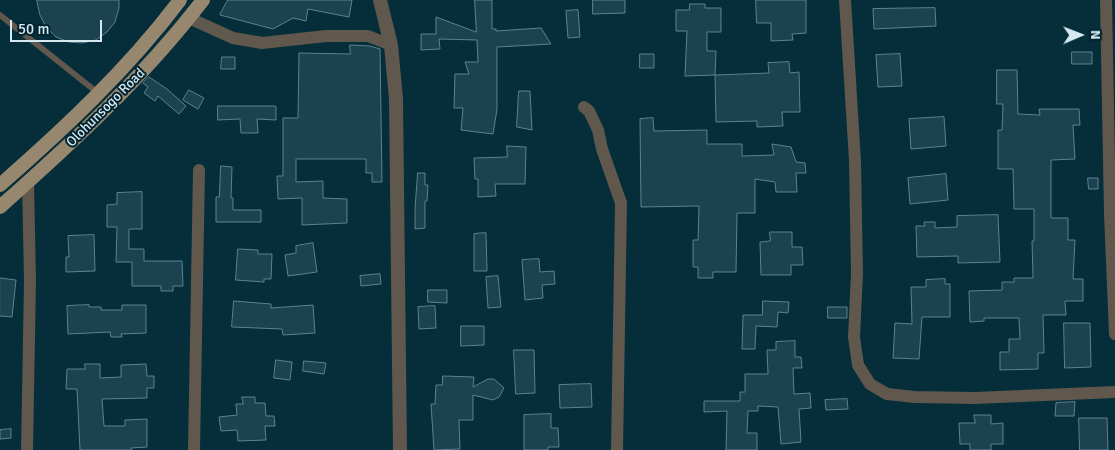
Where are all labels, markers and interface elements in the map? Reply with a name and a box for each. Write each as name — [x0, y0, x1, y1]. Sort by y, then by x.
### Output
scale bar — [12, 10, 105, 42]
north arrow — [1055, 10, 1105, 60]
text: 50 m — [18, 20, 49, 38]
text: N — [1087, 30, 1104, 40]
street label: Olohunsogo Road — [63, 65, 149, 151]

